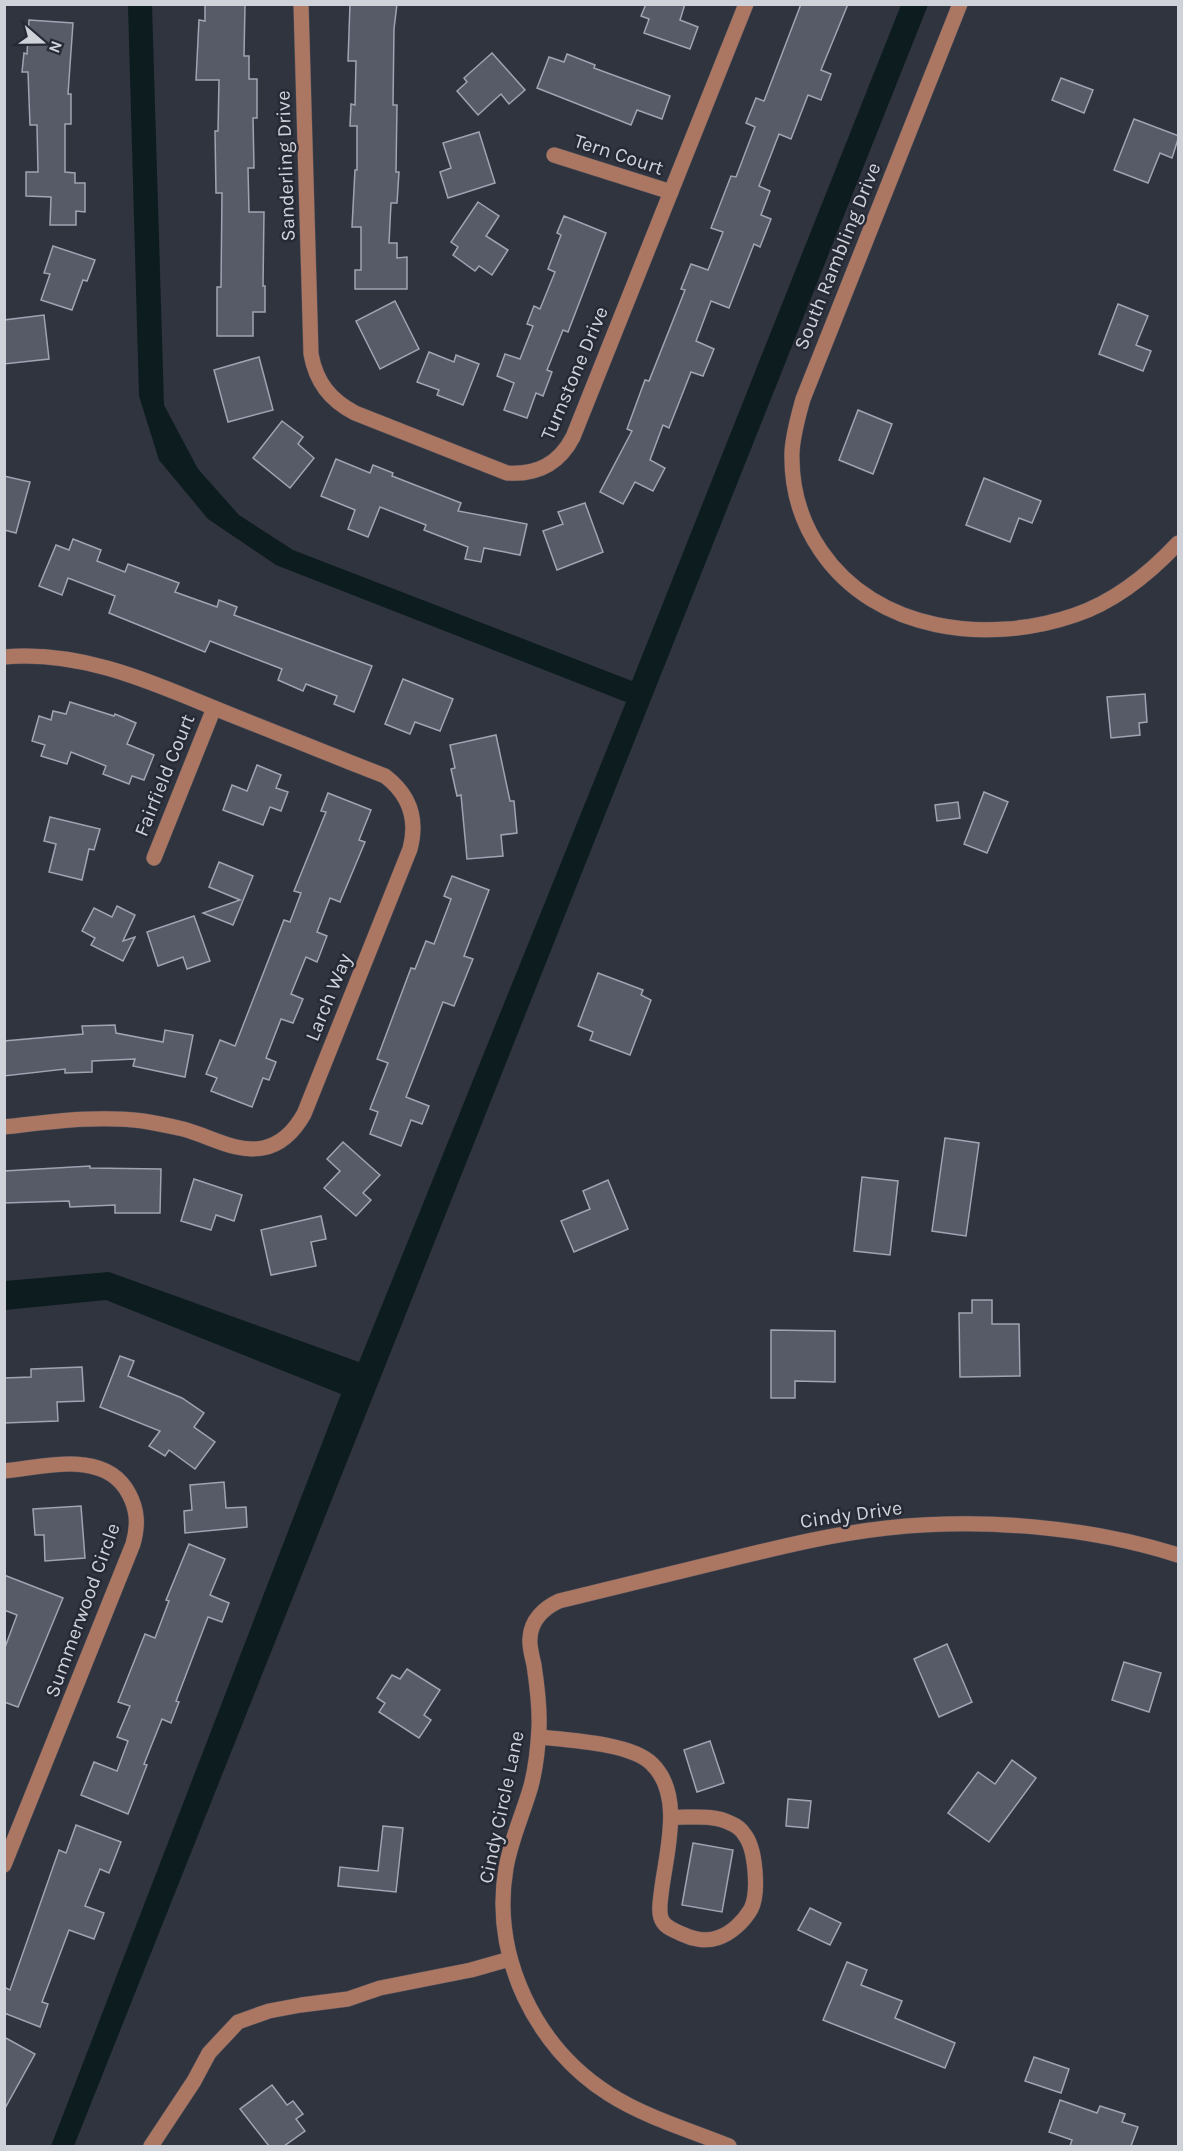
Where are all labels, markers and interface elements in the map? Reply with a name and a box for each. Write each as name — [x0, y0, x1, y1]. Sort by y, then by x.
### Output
north arrow — [12, 12, 72, 72]
text: N — [45, 38, 67, 56]
street label: Sanderling Drive — [271, 90, 300, 242]
street label: Tern Court — [571, 129, 667, 180]
street label: South Rambling Drive — [789, 159, 886, 353]
street label: Turnstone Drive — [536, 303, 613, 443]
street label: Fairfield Court — [130, 710, 200, 840]
street label: Larch Way — [301, 950, 356, 1044]
street label: Cindy Drive — [799, 1496, 904, 1533]
street label: Summerwood Circle — [40, 1520, 125, 1700]
street label: Cindy Circle Lane — [474, 1729, 529, 1885]

